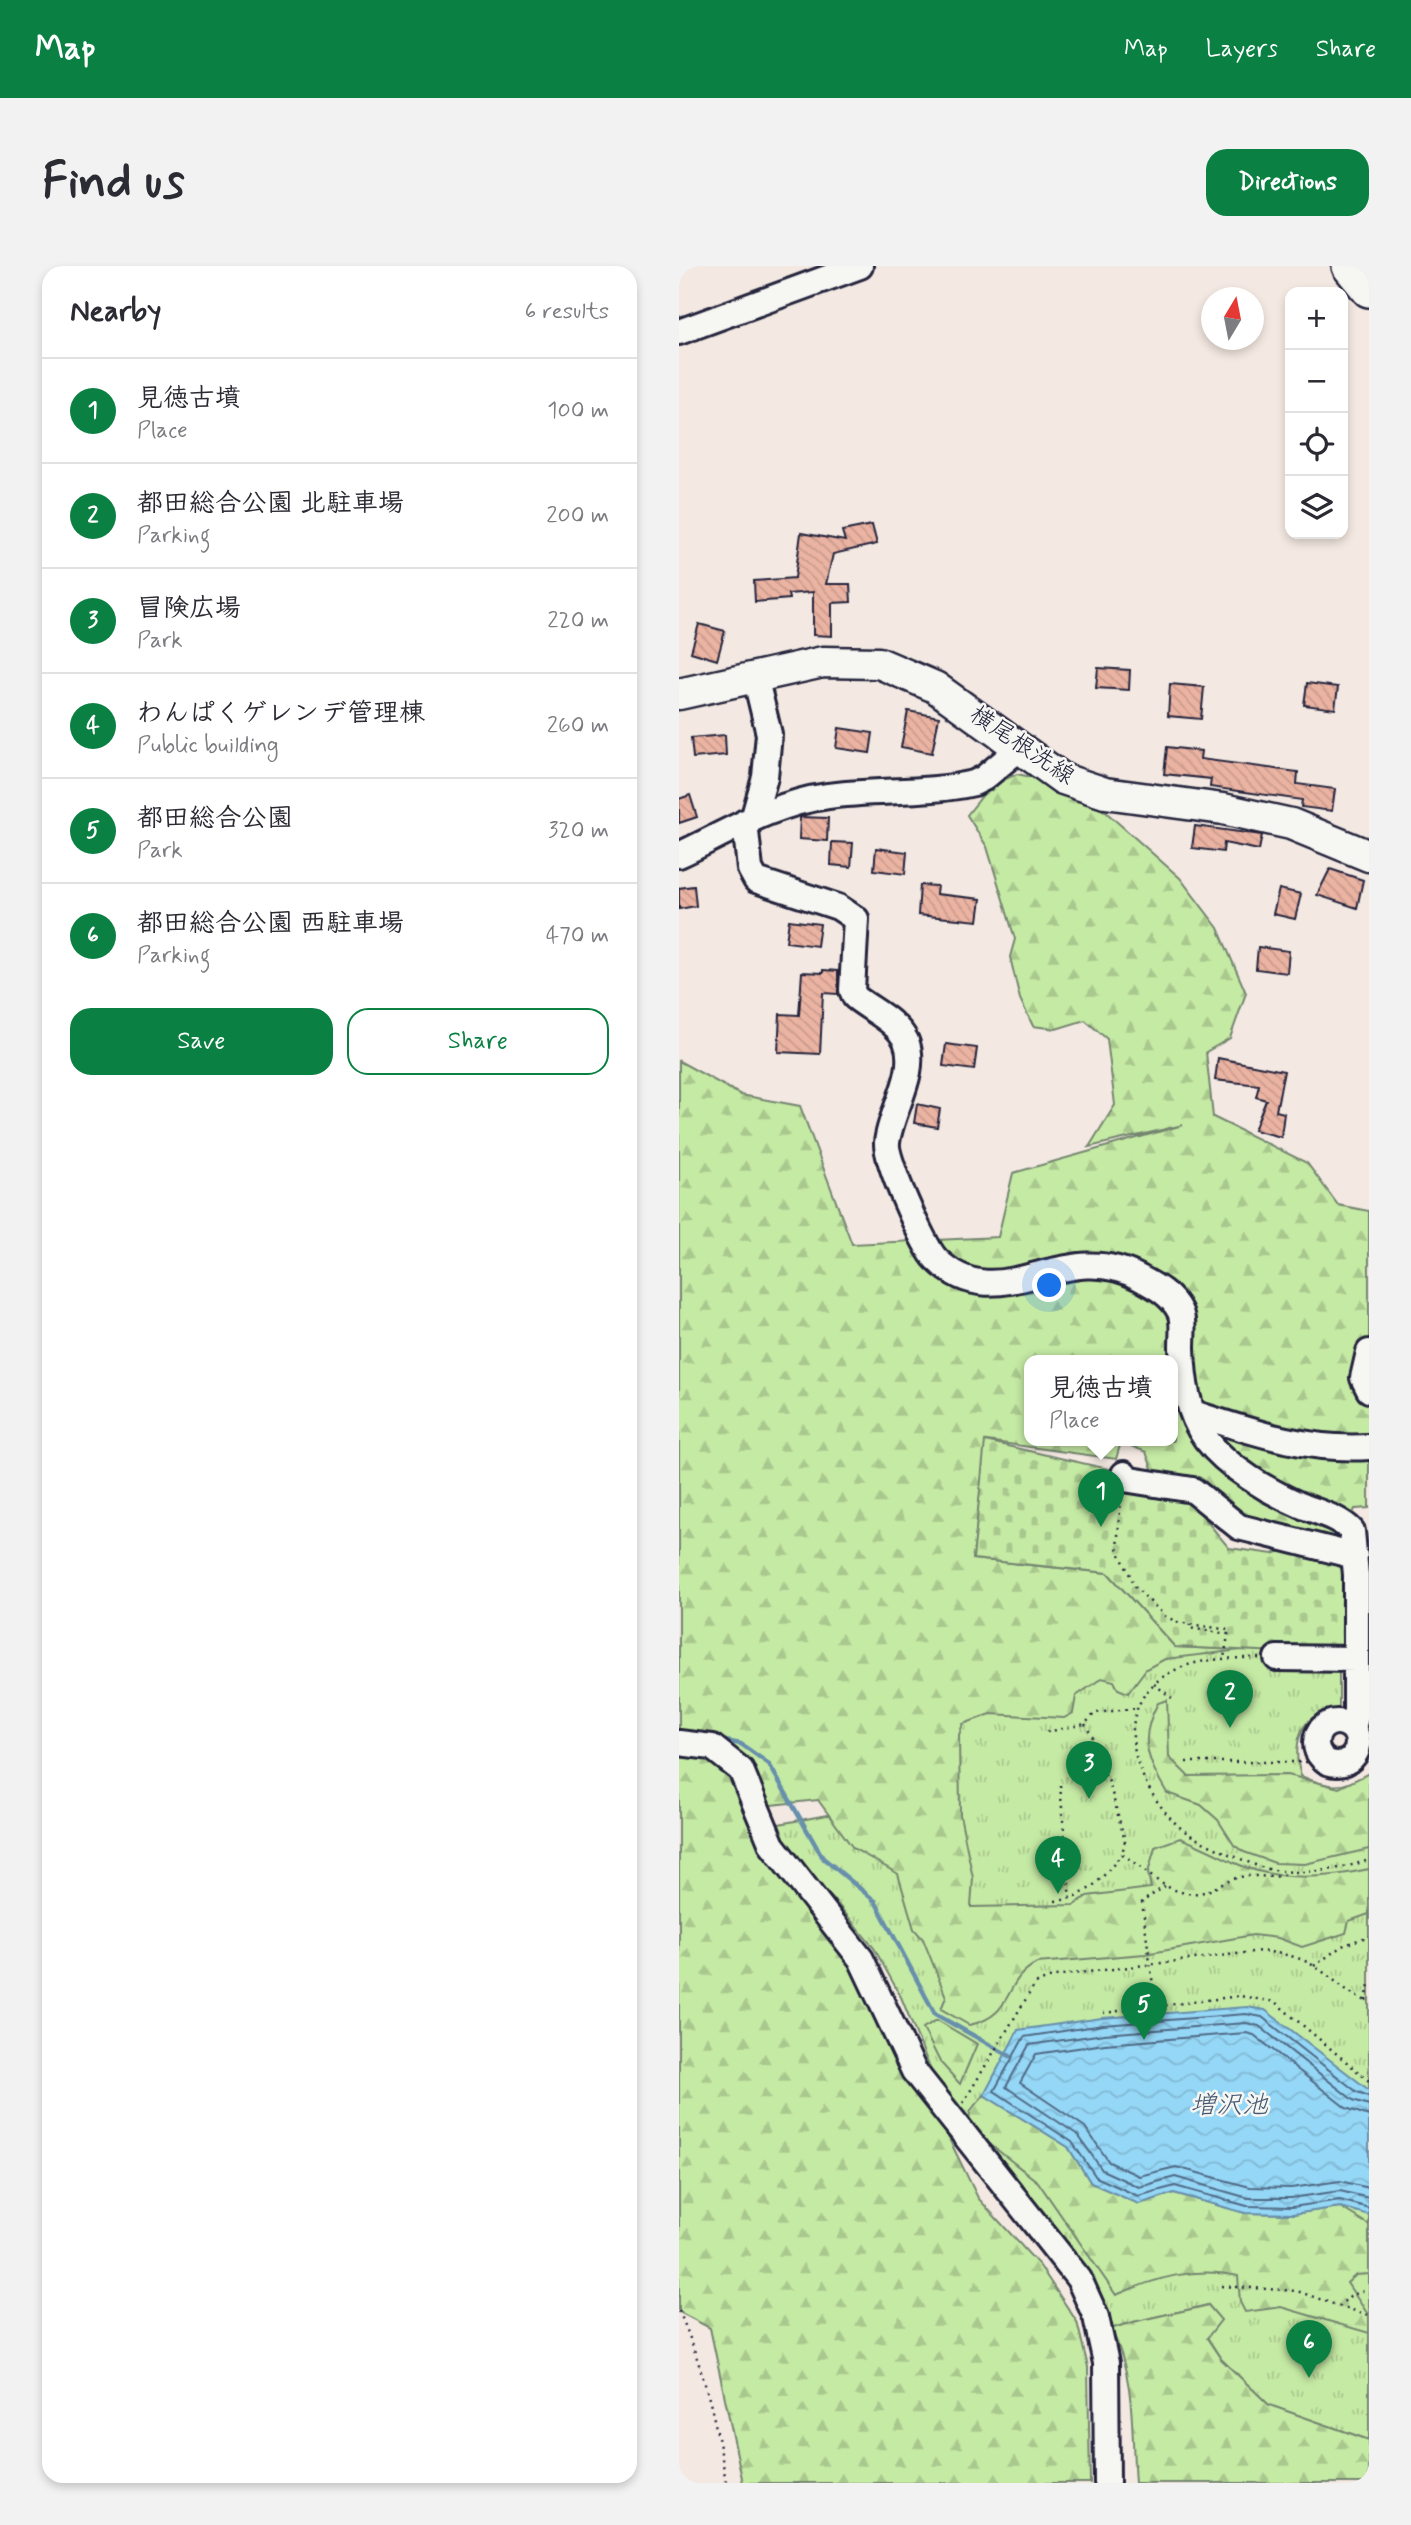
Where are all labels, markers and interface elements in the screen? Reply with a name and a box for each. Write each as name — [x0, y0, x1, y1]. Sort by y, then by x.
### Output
text: Map — [35, 27, 95, 71]
text: Map — [1124, 34, 1168, 65]
text: Layers — [1206, 34, 1278, 65]
text: Share — [1316, 34, 1376, 65]
button: Directions — [1206, 149, 1369, 216]
text: Find us — [42, 150, 185, 215]
north arrow — [1201, 287, 1264, 350]
map controls — [1285, 287, 1348, 539]
button: + — [1285, 287, 1348, 350]
text: Nearby — [70, 292, 161, 331]
text: 6 results — [525, 297, 609, 327]
button: − — [1285, 350, 1348, 413]
text: 見徳古墳 — [137, 382, 241, 416]
text: 1 — [88, 396, 98, 426]
text: 100 m — [547, 396, 609, 426]
button: locate — [1285, 413, 1348, 476]
text: Place — [137, 416, 188, 446]
button: layers — [1285, 476, 1348, 539]
text: 都田総合公園 北駐車場 — [137, 487, 404, 521]
text: 2 — [87, 501, 99, 531]
text: 200 m — [546, 501, 609, 531]
text: Parking — [137, 521, 210, 551]
text: 冒険広場 — [137, 592, 241, 626]
text: 3 — [88, 606, 98, 636]
text: 220 m — [547, 606, 609, 636]
text: Park — [137, 626, 183, 656]
text: わんぱくゲレンデ管理棟 — [137, 697, 425, 731]
street label: 横尾根洗線 — [964, 700, 1080, 792]
text: 4 — [86, 711, 100, 741]
text: 260 m — [547, 711, 609, 741]
text: Public building — [137, 731, 279, 761]
text: 都田総合公園 — [137, 802, 293, 836]
text: 5 — [86, 816, 100, 846]
text: 320 m — [548, 816, 609, 846]
text: Park — [137, 836, 183, 866]
text: 都田総合公園 西駐車場 — [137, 907, 404, 941]
text: 6 — [87, 921, 99, 951]
text: 470 m — [546, 921, 609, 951]
text: Parking — [137, 941, 210, 971]
button: Save — [70, 1008, 333, 1075]
button: Share — [347, 1008, 609, 1075]
your location — [1032, 1268, 1066, 1302]
popup — [1024, 1355, 1178, 1446]
text: 見徳古墳 — [1049, 1372, 1153, 1406]
text: Place — [1049, 1406, 1100, 1436]
pin: 1 — [1078, 1469, 1124, 1527]
pin: 2 — [1207, 1670, 1253, 1728]
pin: 3 — [1066, 1741, 1112, 1799]
pin: 4 — [1035, 1836, 1081, 1894]
pin: 5 — [1121, 1982, 1167, 2040]
water label: 増沢池 — [1190, 2089, 1269, 2123]
pin: 6 — [1286, 2320, 1332, 2378]

